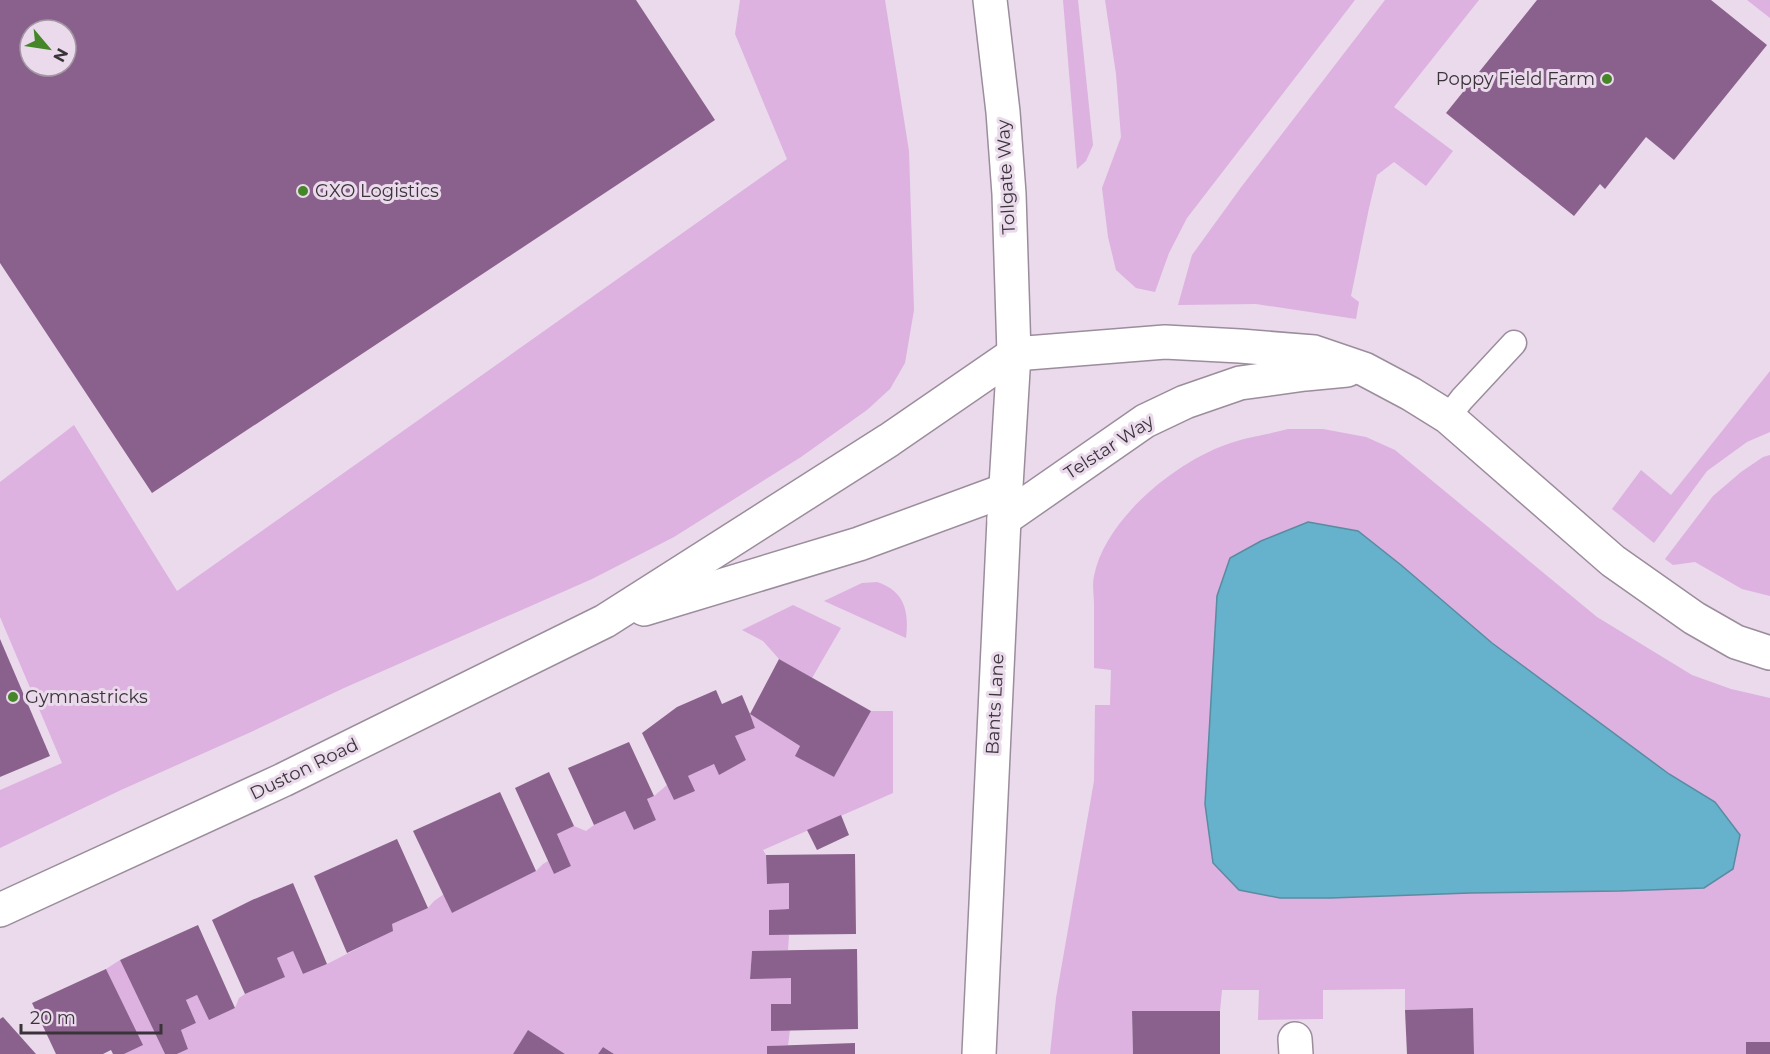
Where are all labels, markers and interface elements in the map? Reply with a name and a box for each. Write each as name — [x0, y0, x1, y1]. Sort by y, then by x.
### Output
north arrow — [18, 18, 78, 78]
text: N — [49, 45, 72, 65]
place label: Poppy Field Farm — [1436, 68, 1595, 90]
marker: Poppy Field Farm — [1600, 72, 1614, 86]
street label: Tollgate Way — [992, 119, 1020, 235]
place label: GXO Logistics — [315, 180, 439, 202]
marker: GXO Logistics — [296, 184, 310, 198]
street label: Telstar Way — [1060, 410, 1158, 484]
street label: Bants Lane — [981, 653, 1009, 755]
place label: Gymnastricks — [25, 686, 148, 708]
marker: Gymnastricks — [6, 690, 20, 704]
street label: Duston Road — [246, 733, 362, 805]
scale bar — [21, 997, 160, 1035]
text: 20 m — [30, 1007, 76, 1029]

